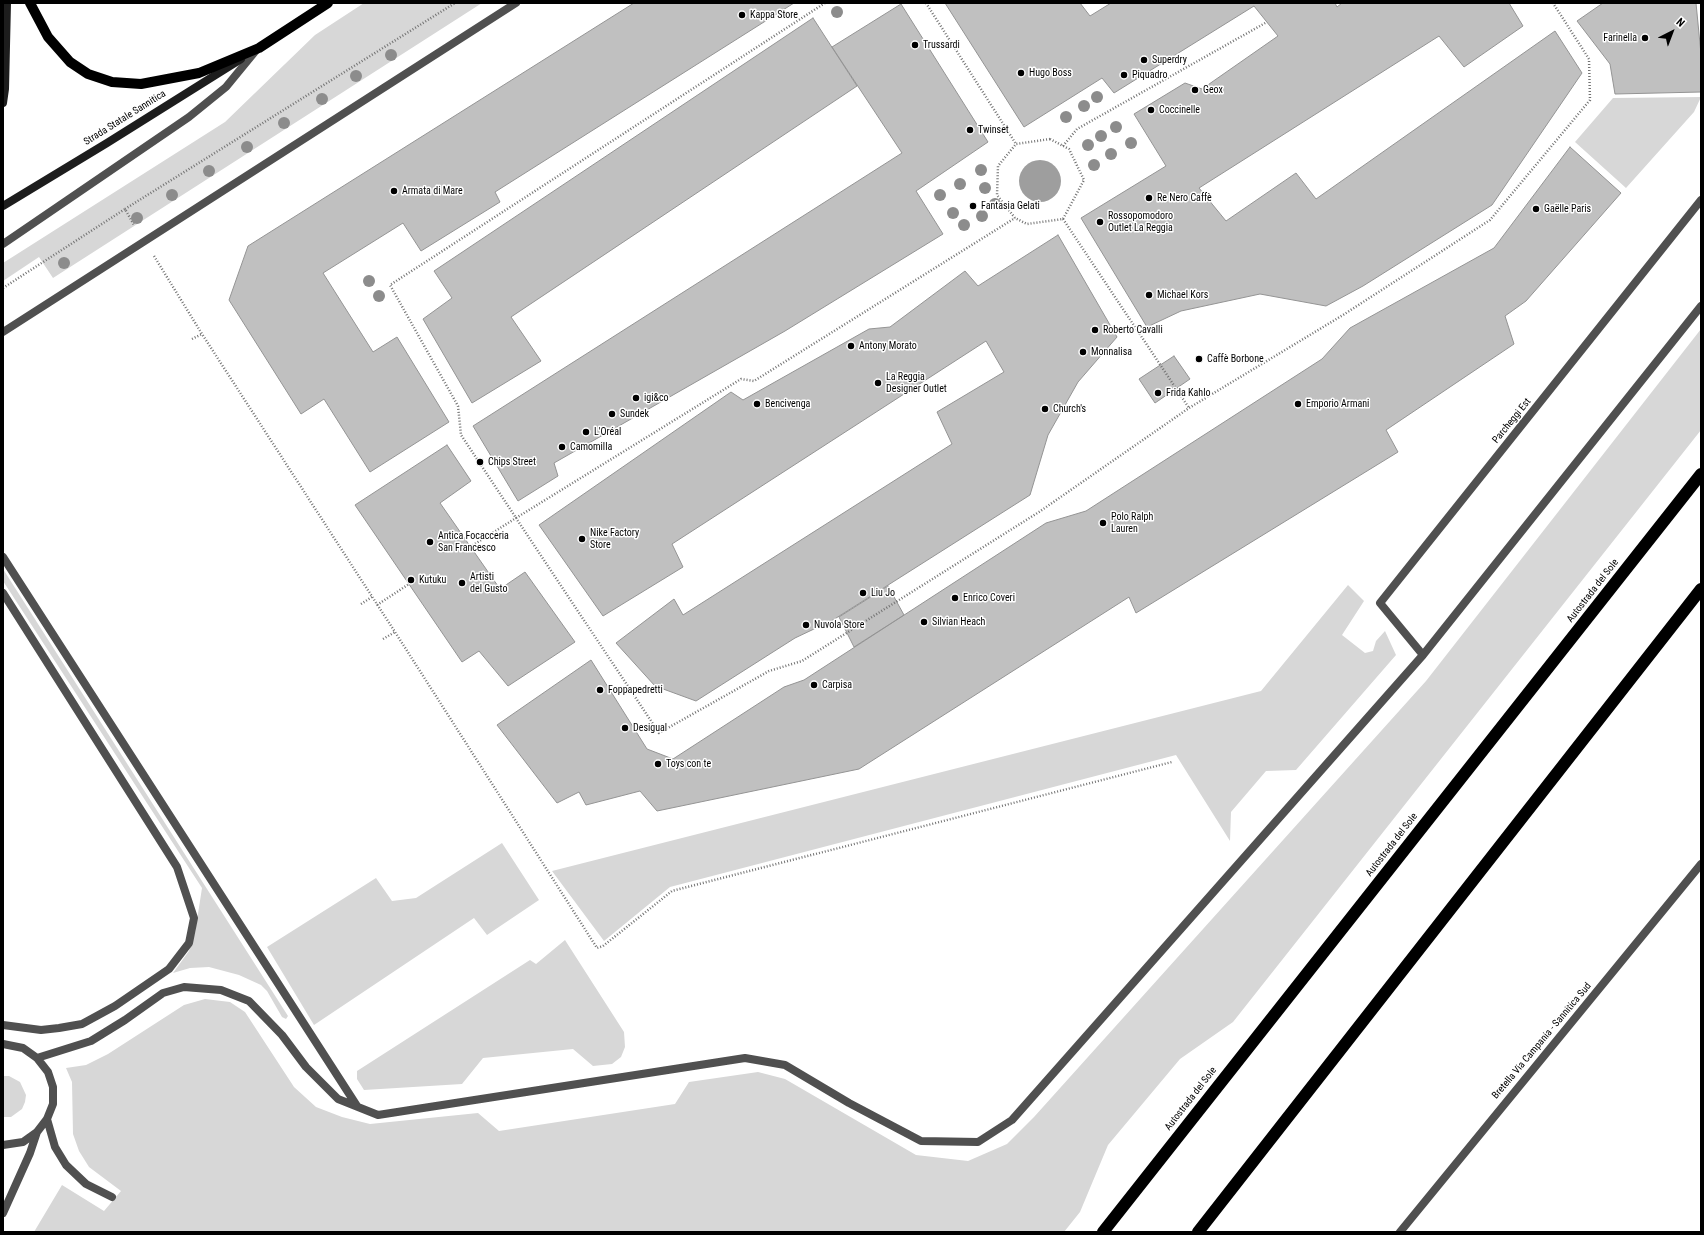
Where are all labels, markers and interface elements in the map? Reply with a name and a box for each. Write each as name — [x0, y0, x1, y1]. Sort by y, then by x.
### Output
place label: Kappa Store — [750, 9, 798, 21]
marker: Kappa Store — [737, 10, 747, 20]
north arrow — [1652, 12, 1692, 52]
text: N — [1674, 16, 1687, 30]
place label: Farinella — [1603, 32, 1637, 44]
marker: Farinella — [1640, 33, 1650, 43]
place label: Trussardi — [923, 39, 960, 51]
marker: Trussardi — [910, 40, 920, 50]
place label: Superdry — [1152, 54, 1187, 66]
marker: Superdry — [1139, 55, 1149, 65]
place label: Hugo Boss — [1029, 67, 1072, 79]
marker: Hugo Boss — [1016, 68, 1026, 78]
place label: Piquadro — [1132, 69, 1167, 81]
marker: Piquadro — [1119, 70, 1129, 80]
place label: Geox — [1203, 84, 1223, 96]
marker: Geox — [1190, 85, 1200, 95]
street label: Strada Statale Sannitica — [82, 88, 168, 148]
place label: Coccinelle — [1159, 104, 1200, 116]
marker: Coccinelle — [1146, 105, 1156, 115]
place label: Twinset — [978, 124, 1009, 136]
marker: Twinset — [965, 125, 975, 135]
place label: Armata di Mare — [402, 185, 463, 197]
marker: Armata di Mare — [389, 186, 399, 196]
place label: Re Nero Caffè — [1157, 192, 1212, 204]
marker: Re Nero Caffè — [1144, 193, 1154, 203]
place label: Fantasia Gelati — [981, 200, 1040, 212]
marker: Fantasia Gelati — [968, 201, 978, 211]
place label: Gaëlle Paris — [1544, 203, 1591, 215]
marker: Gaëlle Paris — [1531, 204, 1541, 214]
place label: Rossopomodoro Outlet La Reggia — [1108, 210, 1173, 234]
marker: Rossopomodoro Outlet La Reggia — [1095, 217, 1105, 227]
place label: Michael Kors — [1157, 289, 1208, 301]
marker: Michael Kors — [1144, 290, 1154, 300]
place label: Roberto Cavalli — [1103, 324, 1163, 336]
marker: Roberto Cavalli — [1090, 325, 1100, 335]
place label: Antony Morato — [859, 340, 917, 352]
marker: Antony Morato — [846, 341, 856, 351]
place label: Monnalisa — [1091, 346, 1132, 358]
marker: Monnalisa — [1078, 347, 1088, 357]
place label: Caffè Borbone — [1207, 353, 1264, 365]
marker: Caffè Borbone — [1194, 354, 1204, 364]
place label: La Reggia Designer Outlet — [886, 371, 947, 394]
marker: La Reggia Designer Outlet — [873, 378, 883, 388]
place label: Frida Kahlo — [1166, 387, 1210, 399]
marker: Frida Kahlo — [1153, 388, 1163, 398]
place label: igi&co — [644, 392, 669, 404]
marker: igi&co — [631, 393, 641, 403]
street label: Parcheggi Est — [1490, 396, 1534, 446]
place label: Bencivenga — [765, 398, 810, 410]
place label: Emporio Armani — [1306, 398, 1369, 410]
marker: Bencivenga — [752, 399, 762, 409]
marker: Emporio Armani — [1293, 399, 1303, 409]
place label: Church's — [1053, 403, 1086, 415]
marker: Church's — [1040, 404, 1050, 414]
place label: Sundek — [620, 408, 649, 420]
marker: Sundek — [607, 409, 617, 419]
place label: L'Oréal — [594, 426, 621, 438]
marker: L'Oréal — [581, 427, 591, 437]
place label: Camomilla — [570, 441, 612, 453]
marker: Camomilla — [557, 442, 567, 452]
place label: Chips Street — [488, 456, 536, 468]
marker: Chips Street — [475, 457, 485, 467]
place label: Polo Ralph Lauren — [1111, 511, 1153, 534]
marker: Polo Ralph Lauren — [1098, 518, 1108, 528]
place label: Nike Factory Store — [590, 527, 639, 550]
place label: Antica Focacceria San Francesco — [438, 530, 509, 554]
marker: Nike Factory Store — [577, 534, 587, 544]
marker: Antica Focacceria San Francesco — [425, 537, 435, 547]
street label: Autostrada del Sole — [1565, 557, 1621, 625]
place label: Artisti del Gusto — [470, 571, 507, 594]
place label: Kutuku — [419, 574, 446, 586]
marker: Kutuku — [406, 575, 416, 585]
marker: Artisti del Gusto — [457, 578, 467, 588]
place label: Liu Jo — [871, 587, 895, 599]
marker: Liu Jo — [858, 588, 868, 598]
place label: Enrico Coveri — [963, 592, 1015, 604]
marker: Enrico Coveri — [950, 593, 960, 603]
place label: Silvian Heach — [932, 616, 985, 628]
marker: Silvian Heach — [919, 617, 929, 627]
place label: Nuvola Store — [814, 619, 864, 631]
marker: Nuvola Store — [801, 620, 811, 630]
place label: Carpisa — [822, 679, 852, 691]
marker: Carpisa — [809, 680, 819, 690]
place label: Foppapedretti — [608, 684, 663, 696]
marker: Foppapedretti — [595, 685, 605, 695]
place label: Desigual — [633, 722, 667, 734]
marker: Desigual — [620, 723, 630, 733]
place label: Toys con te — [666, 758, 711, 770]
marker: Toys con te — [653, 759, 663, 769]
street label: Autostrada del Sole — [1364, 811, 1420, 879]
street label: Bretella Via Campania - Sannitica Sud — [1490, 980, 1594, 1102]
street label: Autostrada del Sole — [1163, 1065, 1219, 1133]

